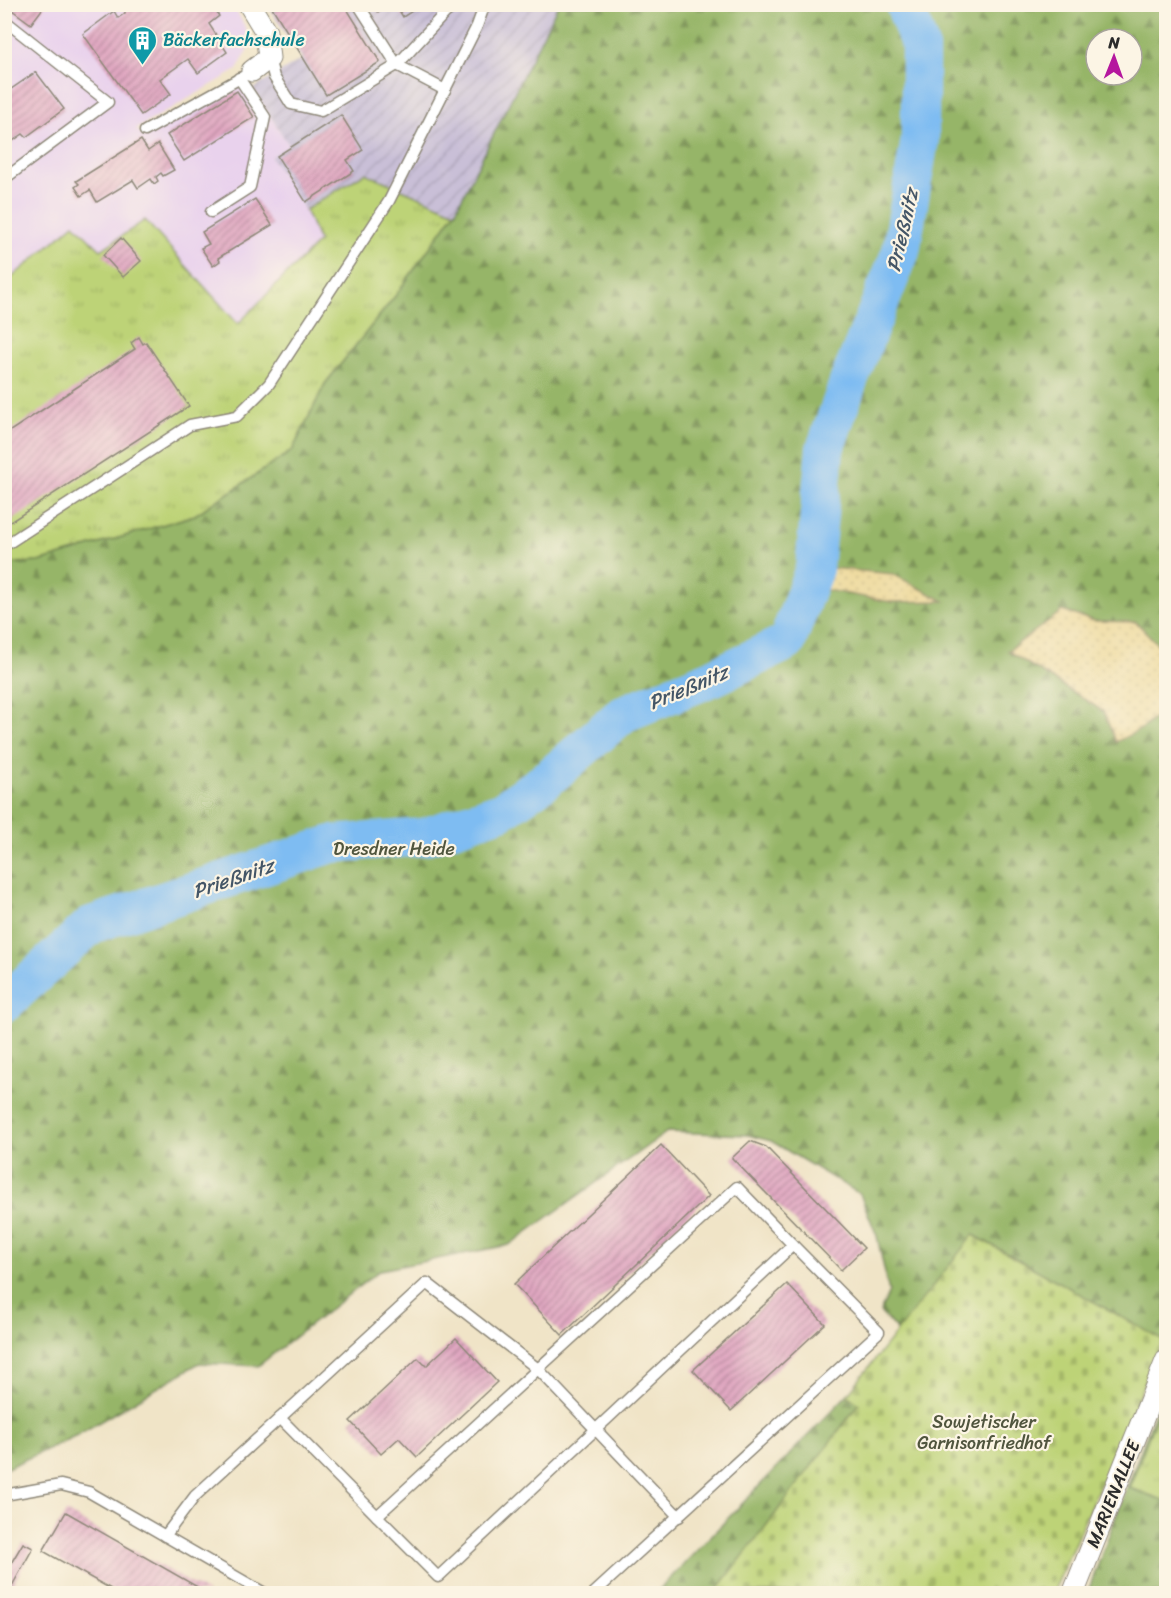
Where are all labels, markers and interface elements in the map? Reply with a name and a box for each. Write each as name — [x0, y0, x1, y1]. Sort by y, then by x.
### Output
building icon: Bäckerfachschule — [126, 24, 158, 66]
place label: Bäckerfachschule — [163, 24, 305, 56]
north arrow — [1084, 27, 1144, 87]
text: N — [1107, 28, 1121, 57]
water label: Prießnitz — [876, 182, 930, 275]
water label: Prießnitz — [643, 654, 737, 720]
park label: Dresdner Heide — [333, 833, 455, 865]
water label: Prießnitz — [188, 847, 282, 909]
park label: Sowjetischer Garnisonfriedhof — [917, 1406, 1053, 1459]
street label: MARIENALLEE — [1077, 1434, 1150, 1553]

